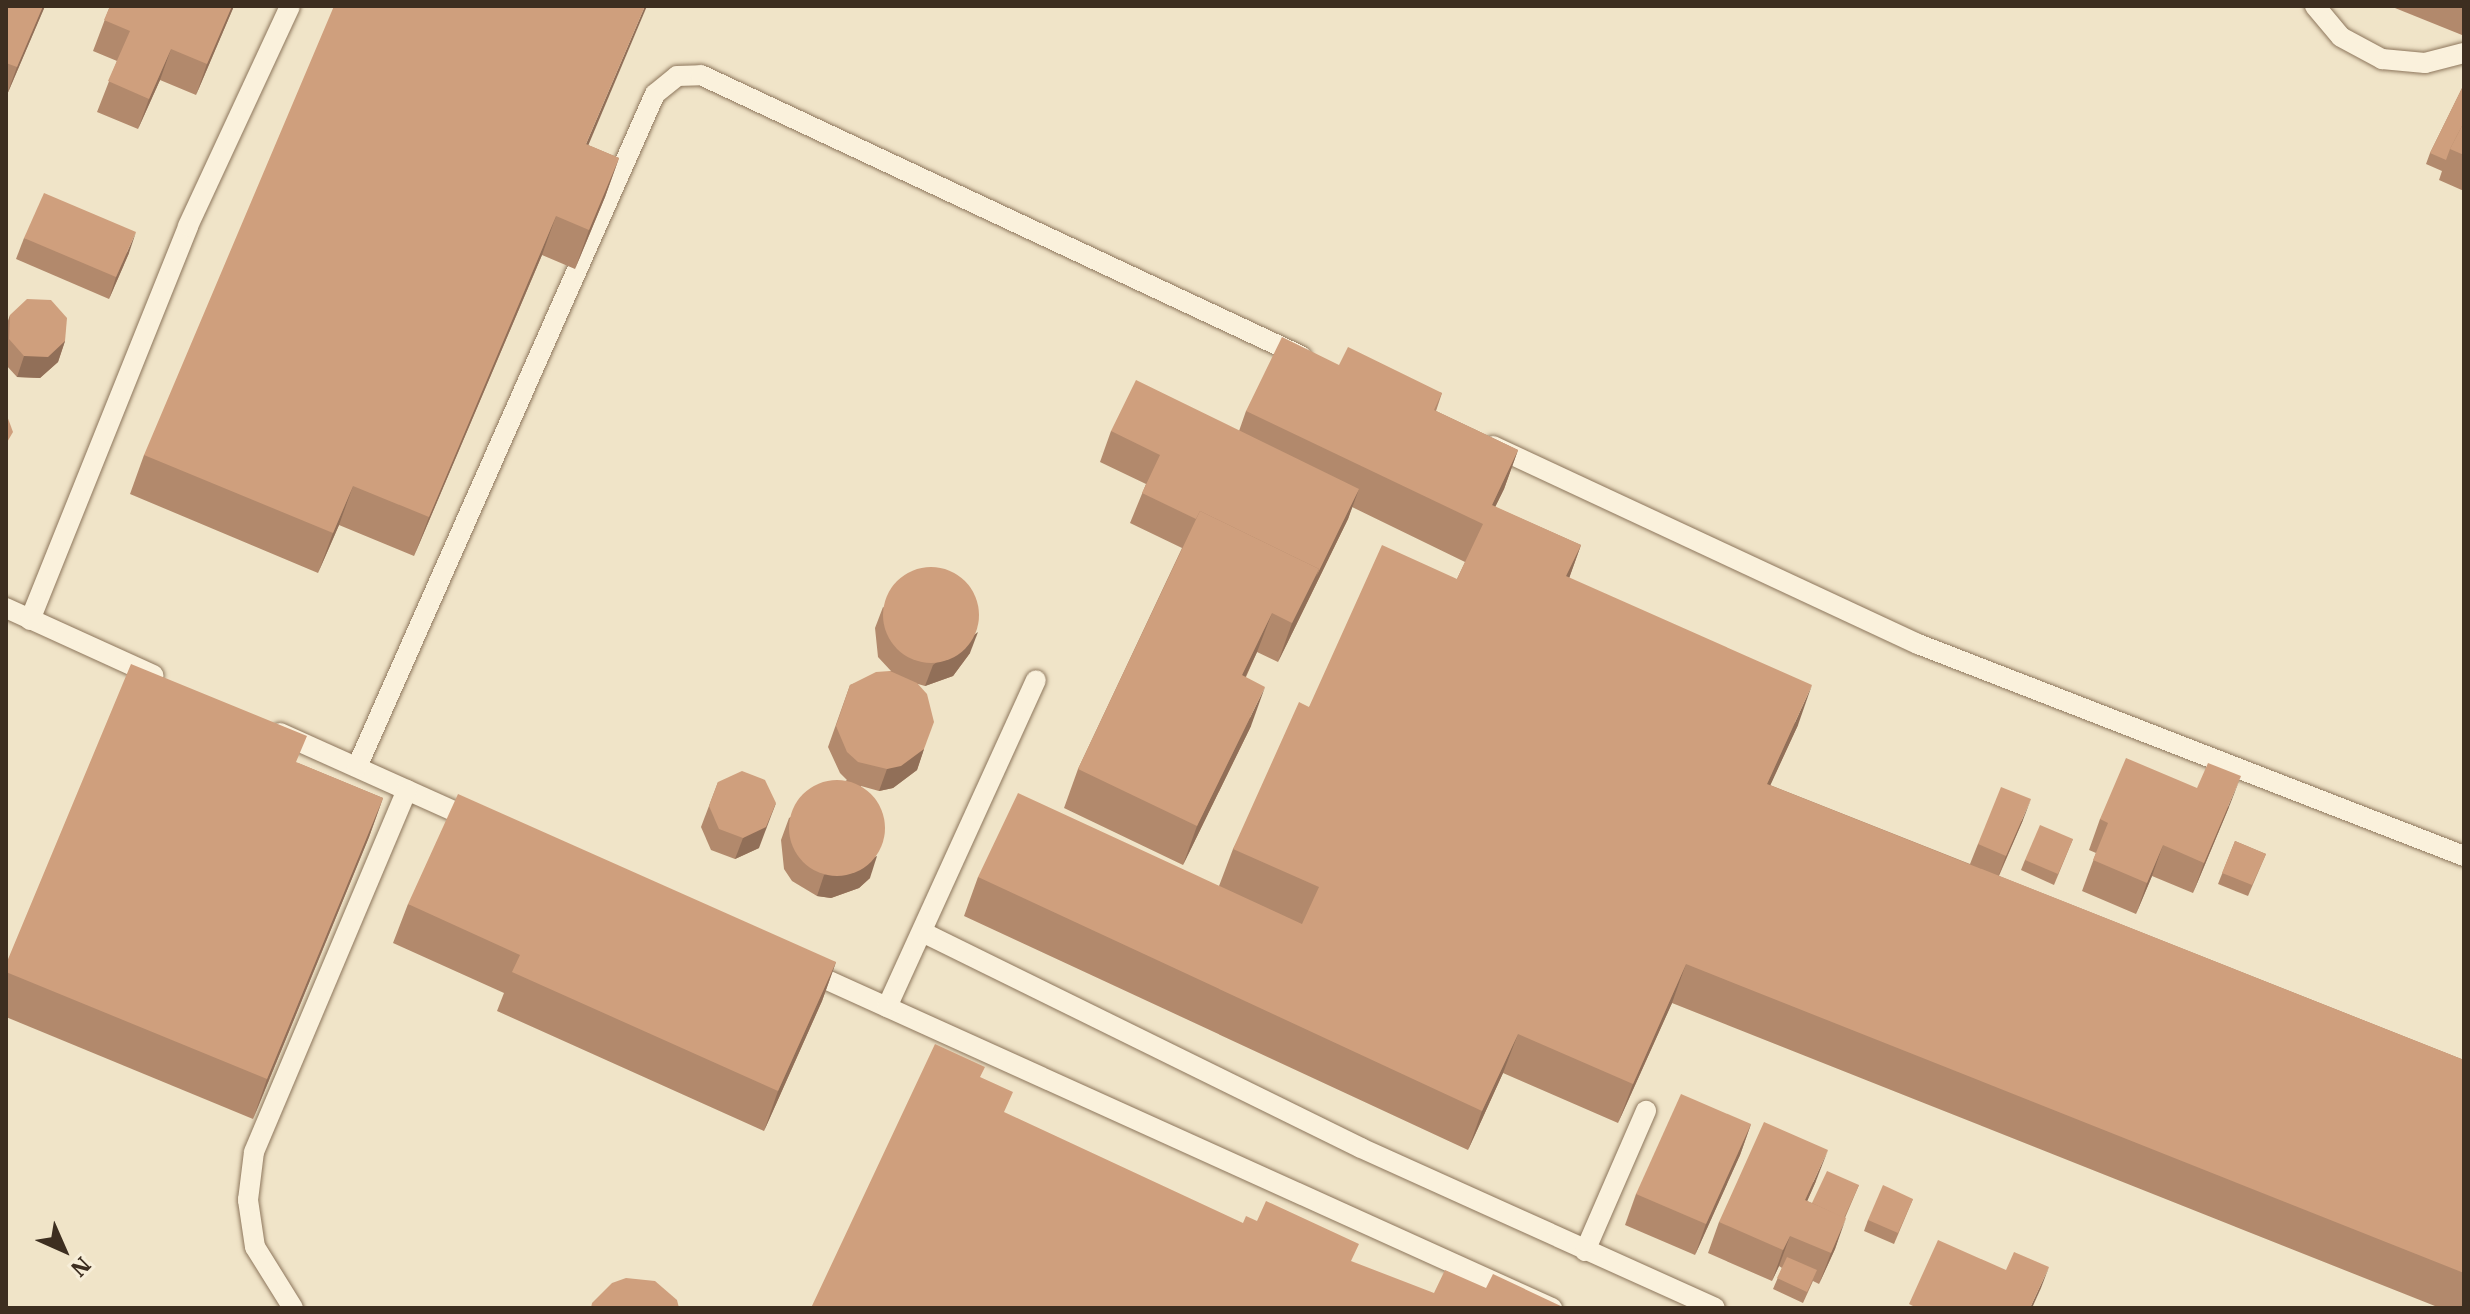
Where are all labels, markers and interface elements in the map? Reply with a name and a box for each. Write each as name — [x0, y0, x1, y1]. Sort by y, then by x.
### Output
north arrow — [24, 1210, 104, 1290]
text: N — [65, 1251, 98, 1284]

